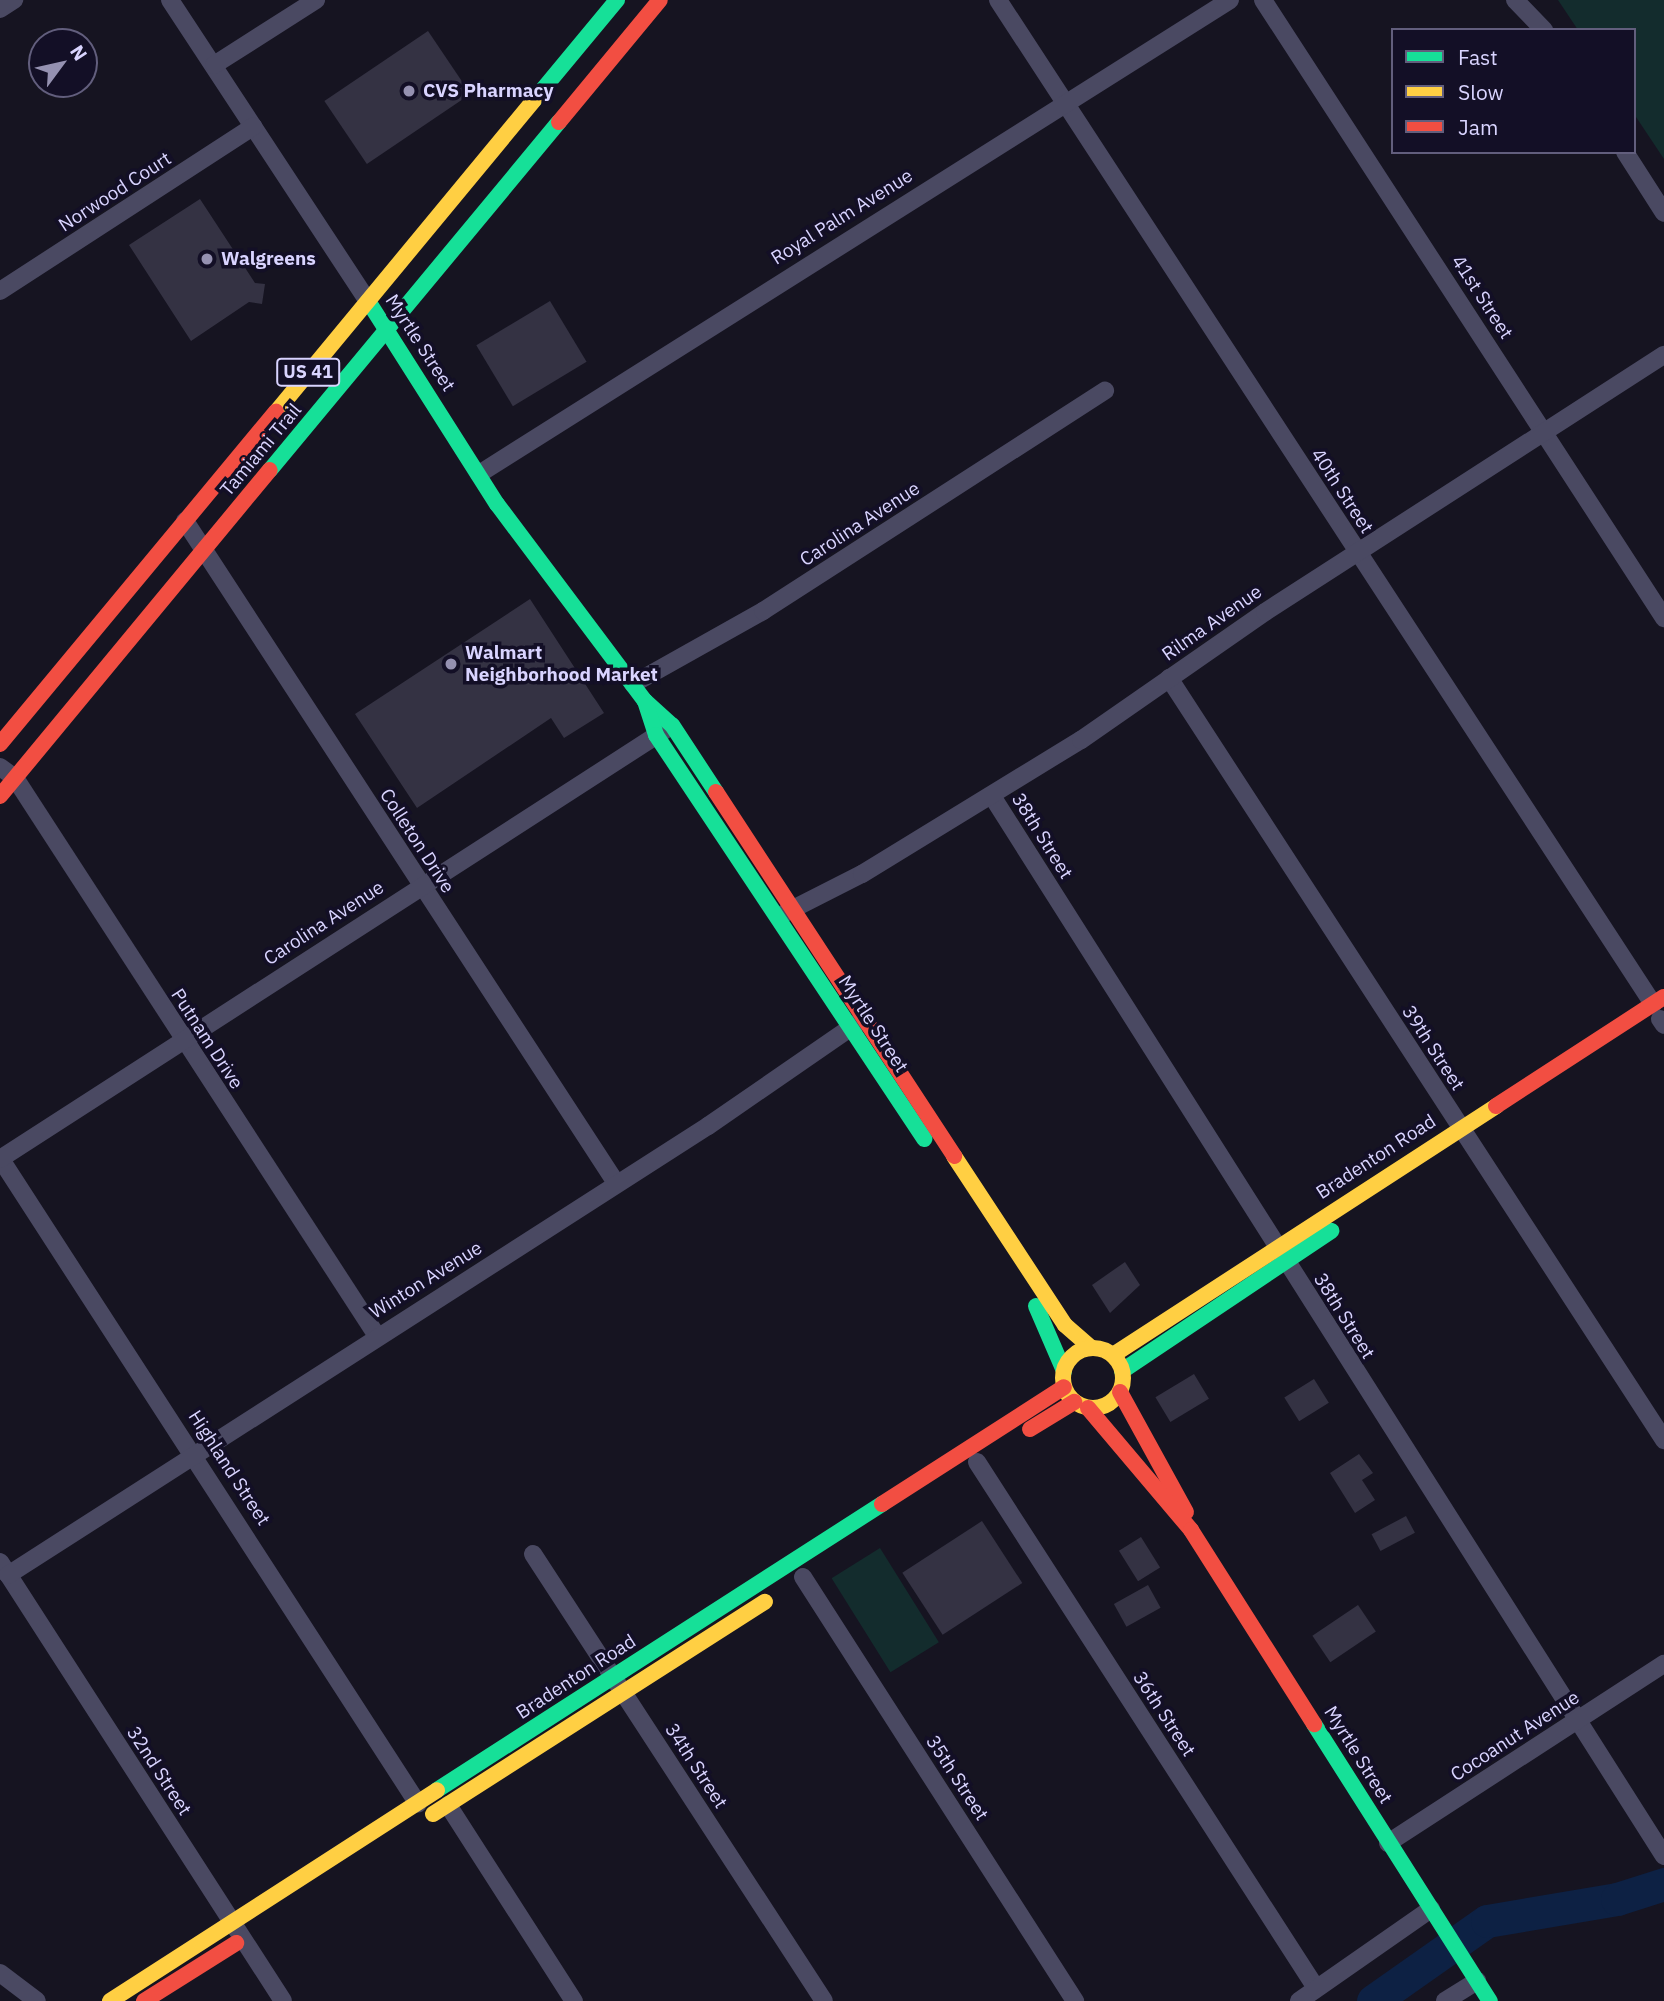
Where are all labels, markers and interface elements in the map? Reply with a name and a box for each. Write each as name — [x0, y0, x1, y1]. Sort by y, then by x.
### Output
north arrow — [28, 28, 98, 98]
legend — [1391, 28, 1636, 154]
text: N — [65, 40, 93, 65]
text: Fast — [1458, 43, 1498, 71]
text: Slow — [1458, 78, 1504, 106]
place label: CVS Pharmacy — [423, 80, 554, 102]
marker: CVS Pharmacy — [401, 83, 417, 99]
text: Jam — [1458, 113, 1498, 141]
street label: Norwood Court — [55, 147, 175, 237]
street label: Royal Palm Avenue — [767, 164, 917, 270]
place label: Walgreens — [221, 248, 316, 270]
marker: Walgreens — [199, 251, 215, 267]
street label: 41st Street — [1447, 251, 1517, 343]
street label: Myrtle Street — [380, 290, 460, 396]
road number: US 41 — [275, 358, 341, 386]
street label: Tamiami Trail — [216, 399, 306, 501]
street label: 40th Street — [1306, 444, 1378, 538]
street label: Carolina Avenue — [796, 477, 924, 571]
street label: Rilma Avenue — [1158, 580, 1266, 666]
place label: Walmart Neighborhood Market — [465, 642, 658, 686]
marker: Walmart Neighborhood Market — [443, 656, 459, 672]
street label: Colleton Drive — [375, 785, 459, 897]
street label: 38th Street — [1007, 789, 1077, 883]
street label: Carolina Avenue — [260, 876, 388, 970]
street label: Myrtle Street — [833, 971, 913, 1077]
street label: Putnam Drive — [166, 985, 248, 1093]
street label: 39th Street — [1397, 1001, 1469, 1095]
street label: Bradenton Road — [1312, 1110, 1440, 1204]
street label: Winton Avenue — [366, 1236, 486, 1324]
street label: 38th Street — [1309, 1269, 1379, 1363]
street label: Highland Street — [183, 1406, 275, 1530]
street label: Bradenton Road — [512, 1630, 640, 1724]
street label: 36th Street — [1128, 1667, 1200, 1761]
street label: Cocoanut Avenue — [1446, 1686, 1584, 1786]
street label: Myrtle Street — [1319, 1702, 1397, 1808]
street label: 34th Street — [660, 1719, 732, 1813]
street label: 32nd Street — [122, 1722, 196, 1820]
street label: 35th Street — [921, 1731, 993, 1825]

